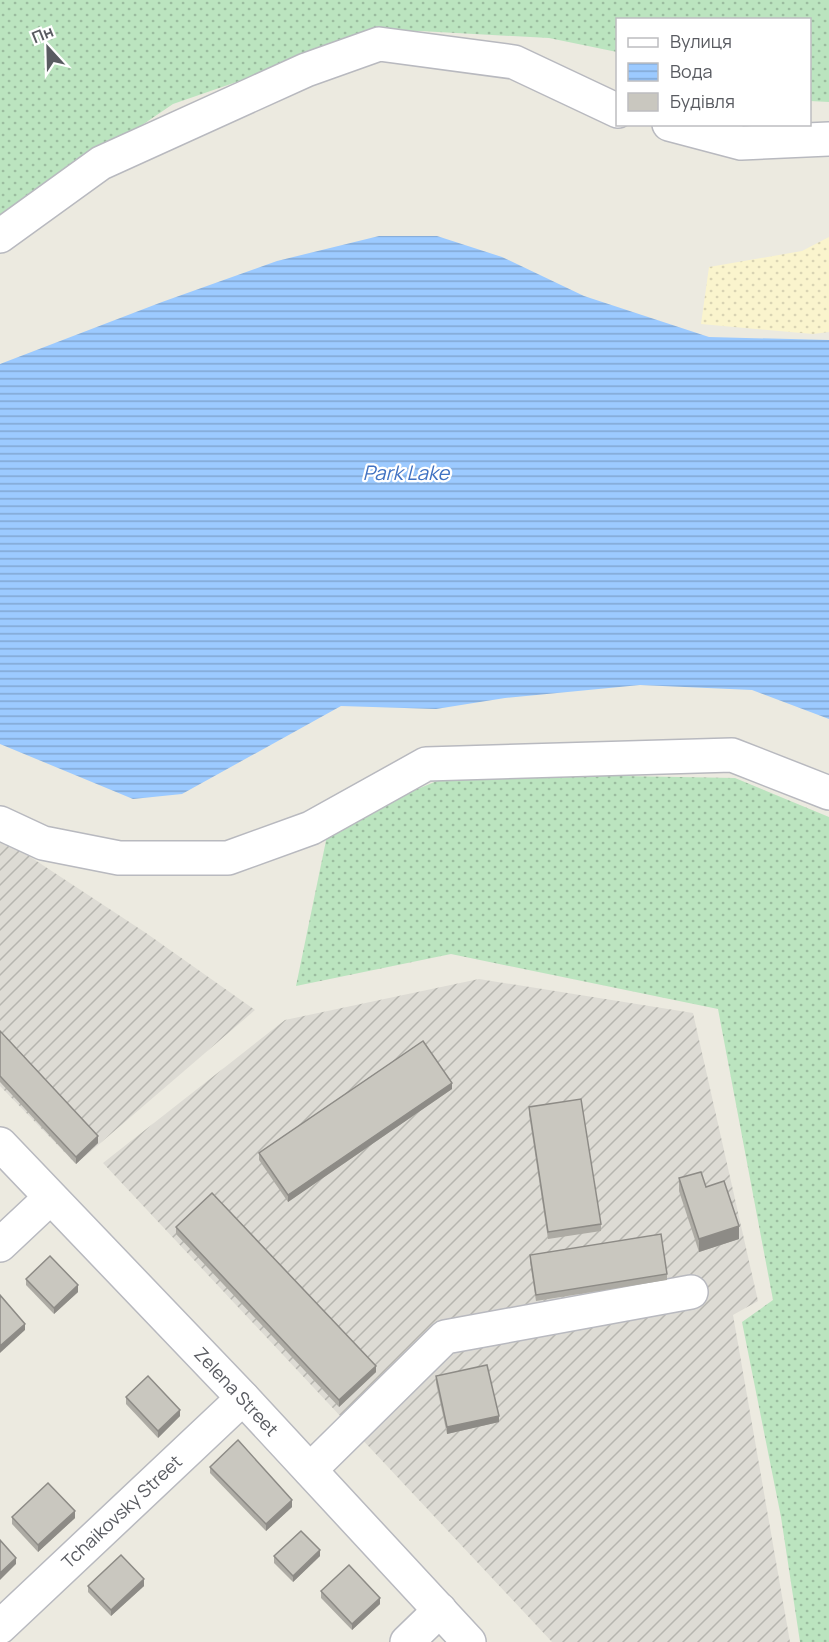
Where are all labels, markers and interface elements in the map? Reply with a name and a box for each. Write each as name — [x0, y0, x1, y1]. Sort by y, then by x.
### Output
north arrow — [18, 18, 78, 78]
legend — [616, 18, 811, 126]
text: Пн — [28, 20, 56, 48]
text: Вулиця — [670, 29, 732, 53]
text: Вода — [670, 59, 712, 83]
text: Будівля — [670, 89, 735, 113]
water label: Park Lake — [363, 459, 451, 486]
street label: Zelena Street — [189, 1342, 284, 1441]
street label: Tchaikovsky Street — [56, 1449, 187, 1573]

